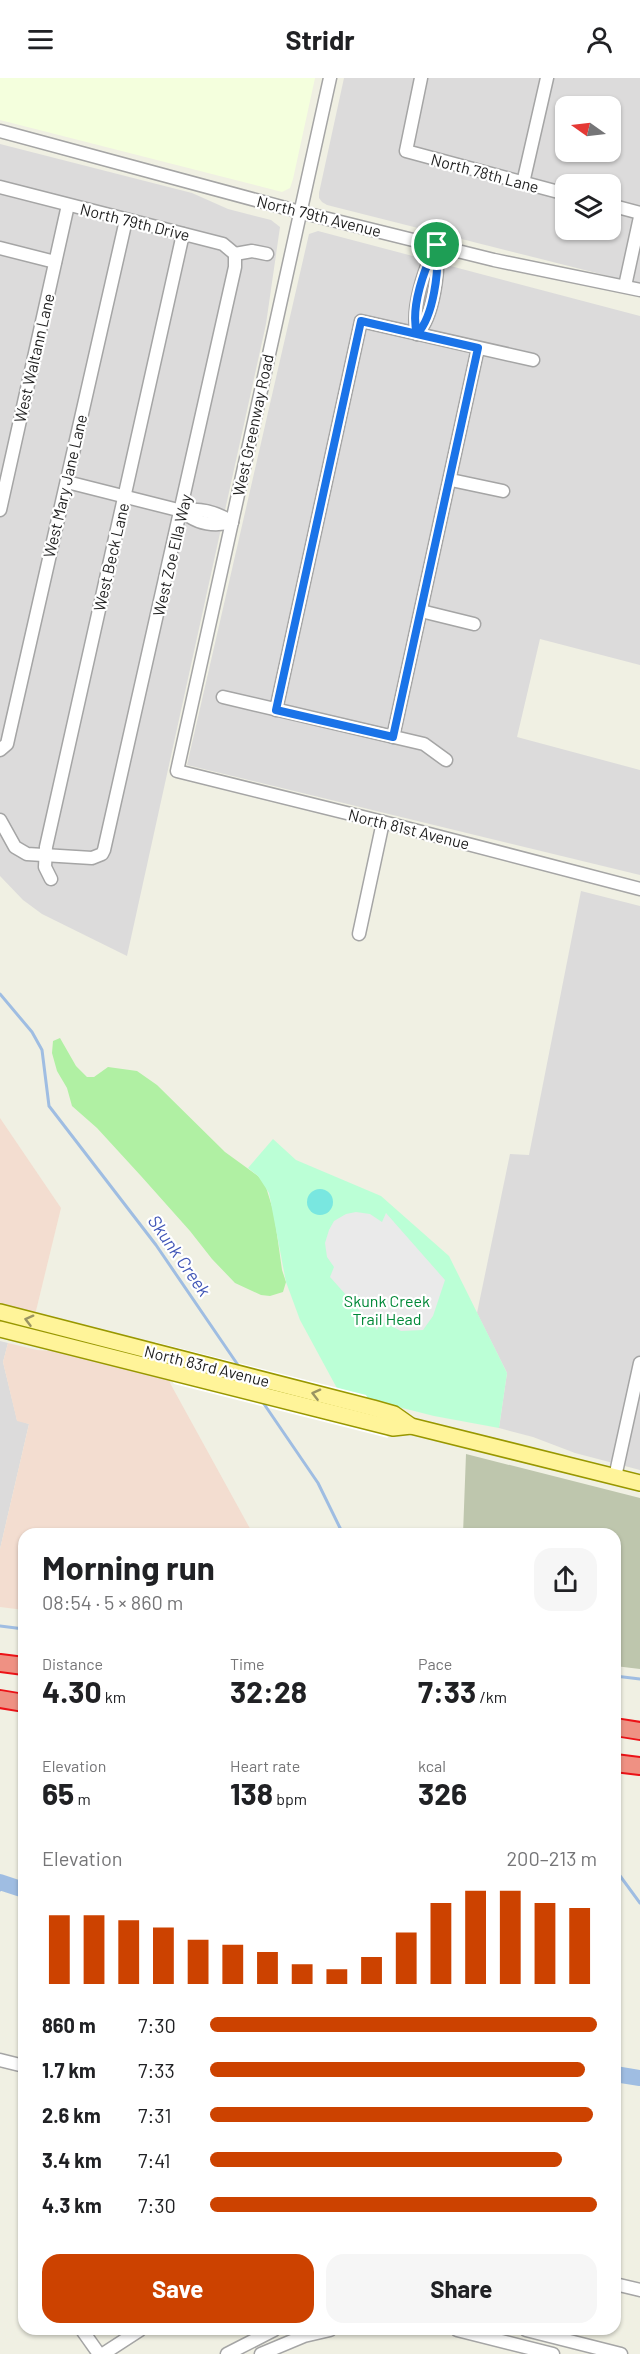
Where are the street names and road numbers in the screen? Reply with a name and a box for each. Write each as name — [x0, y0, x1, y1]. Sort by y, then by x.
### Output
street label: North 78th Lane — [429, 149, 541, 196]
street label: North 79th Avenue — [255, 191, 383, 240]
street label: North 79th Drive — [78, 199, 192, 244]
street label: West Waltann Lane — [9, 291, 58, 424]
street label: West Greenway Road — [228, 352, 277, 498]
street label: West Mary Jane Lane — [39, 412, 90, 560]
street label: West Zoe Ella Way — [148, 491, 195, 618]
street label: West Beck Lane — [89, 501, 132, 613]
street label: North 81st Avenue — [347, 804, 472, 853]
street label: North 83rd Avenue — [143, 1341, 272, 1390]

